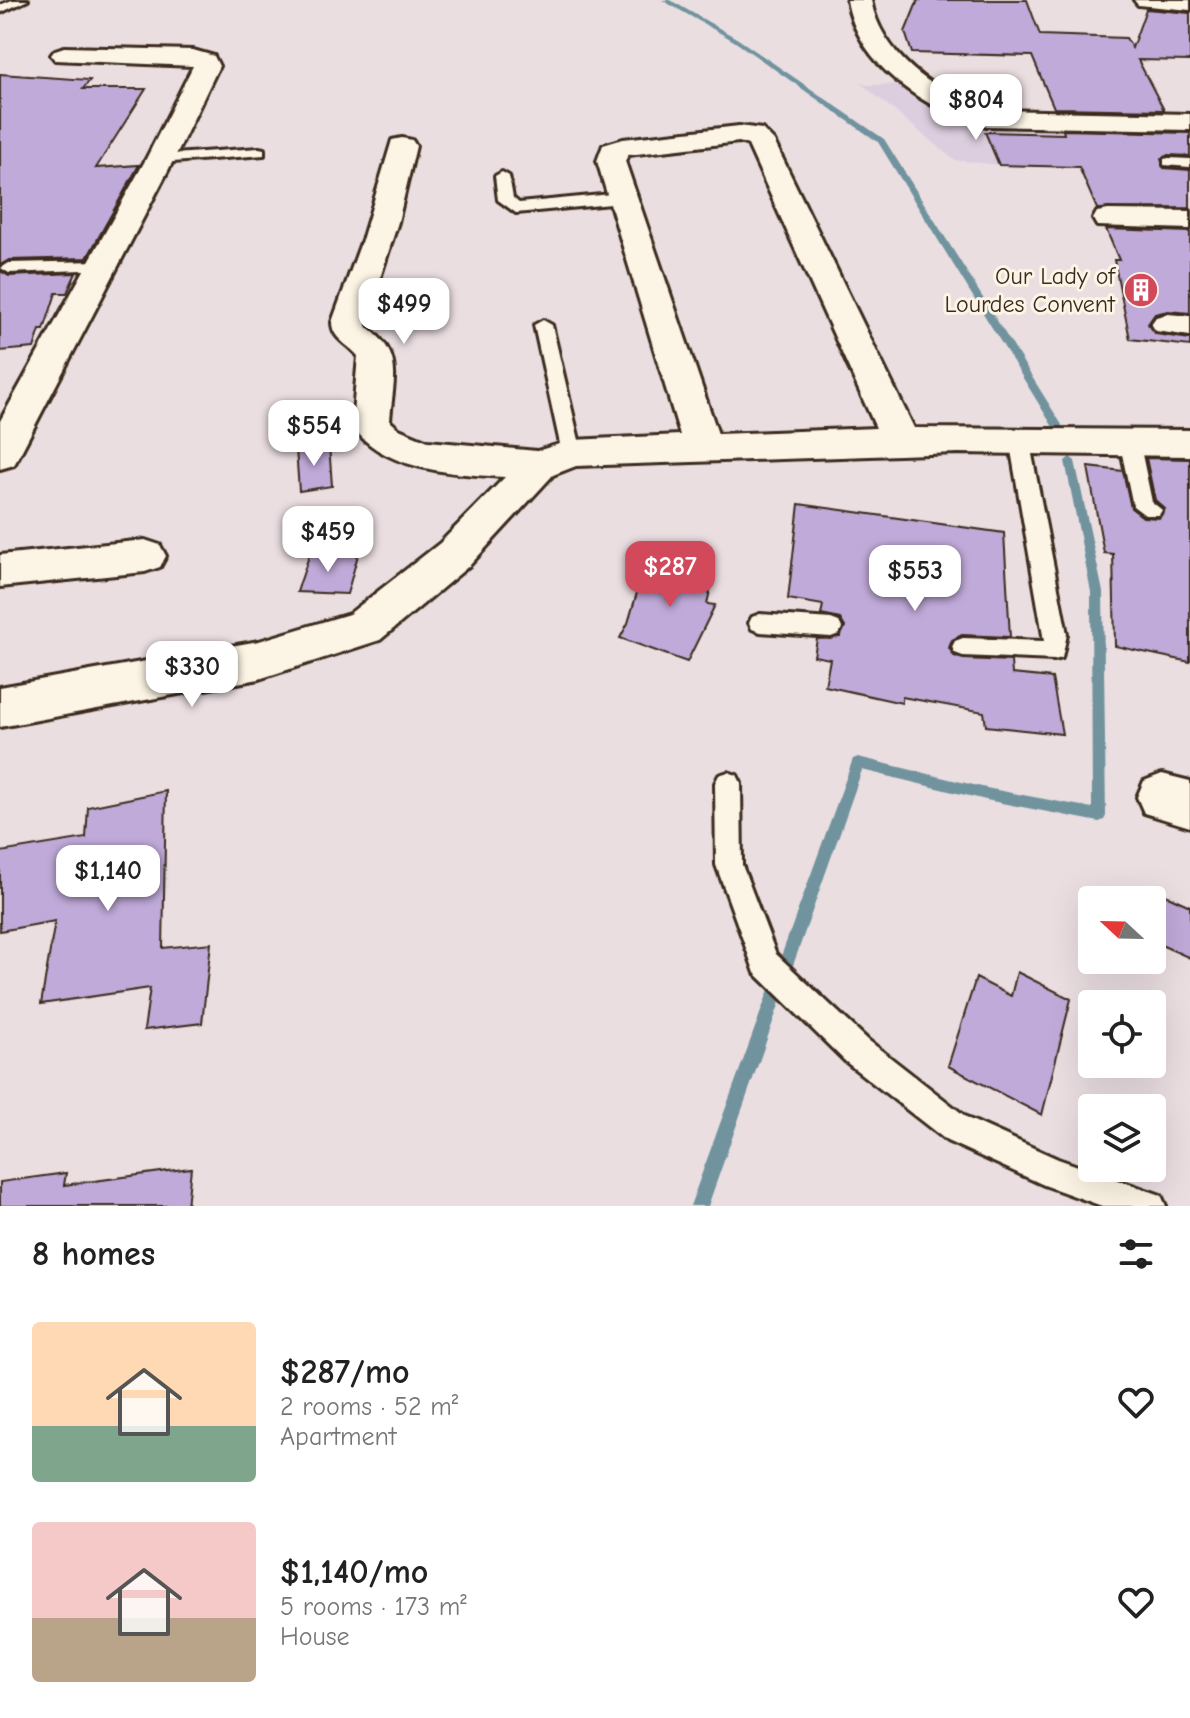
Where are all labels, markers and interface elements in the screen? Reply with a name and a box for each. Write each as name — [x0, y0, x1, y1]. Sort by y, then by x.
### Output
pin: $804 — [929, 74, 1023, 142]
text: $804 — [948, 85, 1004, 115]
place label: Our Lady of Lourdes Convent — [944, 262, 1116, 318]
building icon: Our Lady of Lourdes Convent — [1122, 271, 1160, 309]
pin: $499 — [357, 278, 451, 346]
text: $499 — [376, 289, 432, 319]
pin: $554 — [267, 400, 361, 468]
text: $554 — [286, 411, 342, 441]
pin: $459 — [281, 506, 375, 574]
text: $459 — [300, 517, 356, 547]
pin: $287 — [623, 541, 717, 609]
pin: $553 — [868, 545, 962, 613]
text: $287 — [643, 552, 697, 582]
text: $553 — [887, 556, 943, 586]
pin: $330 — [145, 641, 239, 709]
text: $330 — [164, 652, 220, 682]
pin: $1,140 — [43, 845, 173, 913]
text: $1,140 — [74, 856, 142, 886]
north arrow — [1078, 886, 1166, 974]
map controls — [1078, 886, 1166, 1182]
button: locate — [1078, 990, 1166, 1078]
button: layers — [1078, 1094, 1166, 1182]
icon: filters — [1114, 1232, 1158, 1276]
text: 8 homes — [32, 1234, 155, 1274]
text: $287/mo — [280, 1352, 410, 1392]
icon: home — [96, 1354, 192, 1450]
icon: heart — [1114, 1380, 1158, 1424]
text: 2 rooms · 52 m² — [280, 1392, 458, 1422]
text: Apartment — [280, 1422, 396, 1452]
text: $1,140/mo — [280, 1552, 428, 1592]
icon: home — [96, 1554, 192, 1650]
icon: heart — [1114, 1580, 1158, 1624]
text: 5 rooms · 173 m² — [280, 1592, 467, 1622]
text: House — [280, 1622, 350, 1652]

